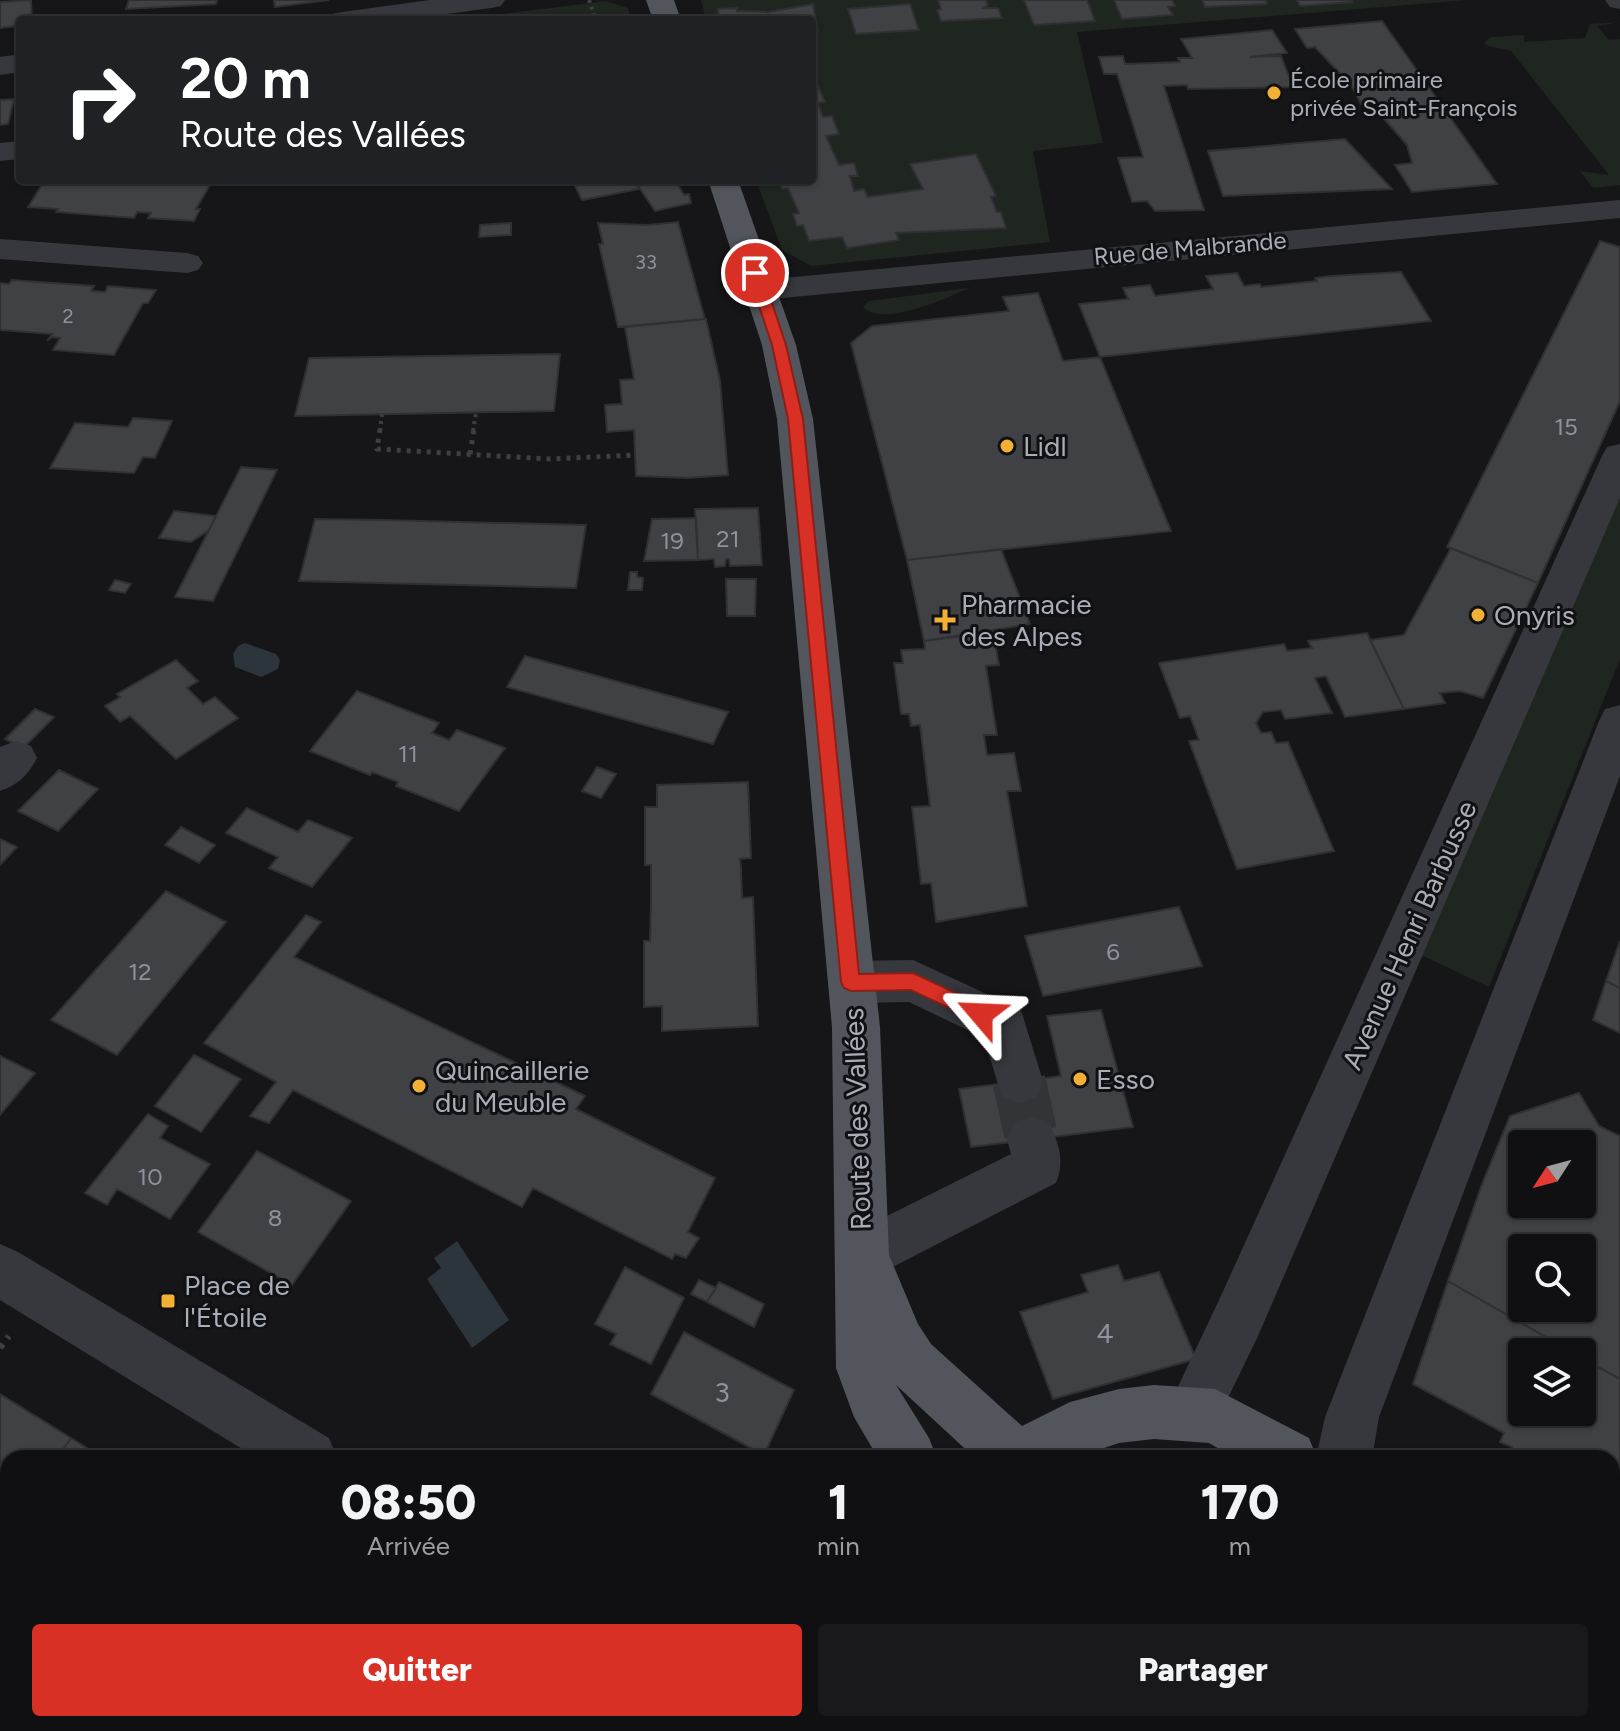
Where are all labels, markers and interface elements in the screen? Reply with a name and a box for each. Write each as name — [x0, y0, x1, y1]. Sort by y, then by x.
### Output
text: 20 m — [180, 45, 311, 112]
icon: right — [48, 48, 152, 152]
place label: École primaire privée Saint-François — [1290, 65, 1517, 122]
marker: École primaire privée Saint-François — [1265, 84, 1283, 102]
text: Route des Vallées — [180, 113, 466, 156]
street label: Rue de Malbrande — [1092, 225, 1288, 271]
pin — [721, 239, 789, 307]
house number: 33 — [635, 250, 657, 274]
icon: arrive — [733, 251, 777, 295]
house number: 2 — [62, 304, 74, 328]
house number: 15 — [1554, 412, 1578, 441]
place label: Lidl — [1023, 429, 1067, 463]
marker: Lidl — [998, 437, 1016, 455]
house number: 21 — [716, 524, 740, 553]
house number: 19 — [660, 526, 684, 555]
place label: Pharmacie des Alpes — [961, 587, 1092, 653]
place label: Onyris — [1494, 598, 1575, 632]
marker: Onyris — [1469, 606, 1487, 624]
marker: Pharmacie des Alpes — [936, 611, 954, 629]
house number: 11 — [398, 739, 418, 768]
street label: Avenue Henri Barbusse — [1334, 795, 1484, 1075]
house number: 6 — [1106, 937, 1120, 966]
house number: 12 — [128, 957, 152, 986]
position arrow — [939, 972, 1023, 1056]
street label: Route des Vallées — [836, 1007, 878, 1231]
place label: Quincaillerie du Meuble — [435, 1053, 589, 1119]
place label: Esso — [1096, 1062, 1155, 1096]
marker: Esso — [1071, 1070, 1089, 1088]
marker: Quincaillerie du Meuble — [410, 1077, 428, 1095]
north arrow — [1508, 1130, 1596, 1218]
map controls — [1508, 1130, 1596, 1426]
house number: 10 — [137, 1162, 163, 1191]
house number: 8 — [268, 1203, 282, 1232]
button: search — [1508, 1234, 1596, 1322]
place label: Place de l'Étoile — [184, 1268, 290, 1334]
marker: Place de l'Étoile — [159, 1292, 177, 1310]
house number: 4 — [1096, 1316, 1114, 1350]
button: layers — [1508, 1338, 1596, 1426]
house number: 3 — [714, 1375, 730, 1409]
text: 08:50 — [341, 1473, 476, 1531]
text: 1 — [828, 1473, 849, 1531]
text: 170 — [1200, 1473, 1279, 1531]
text: Arrivée — [367, 1530, 450, 1562]
text: min — [817, 1530, 860, 1562]
text: m — [1229, 1530, 1251, 1562]
button: Quitter — [32, 1624, 802, 1716]
button: Partager — [818, 1624, 1588, 1716]

